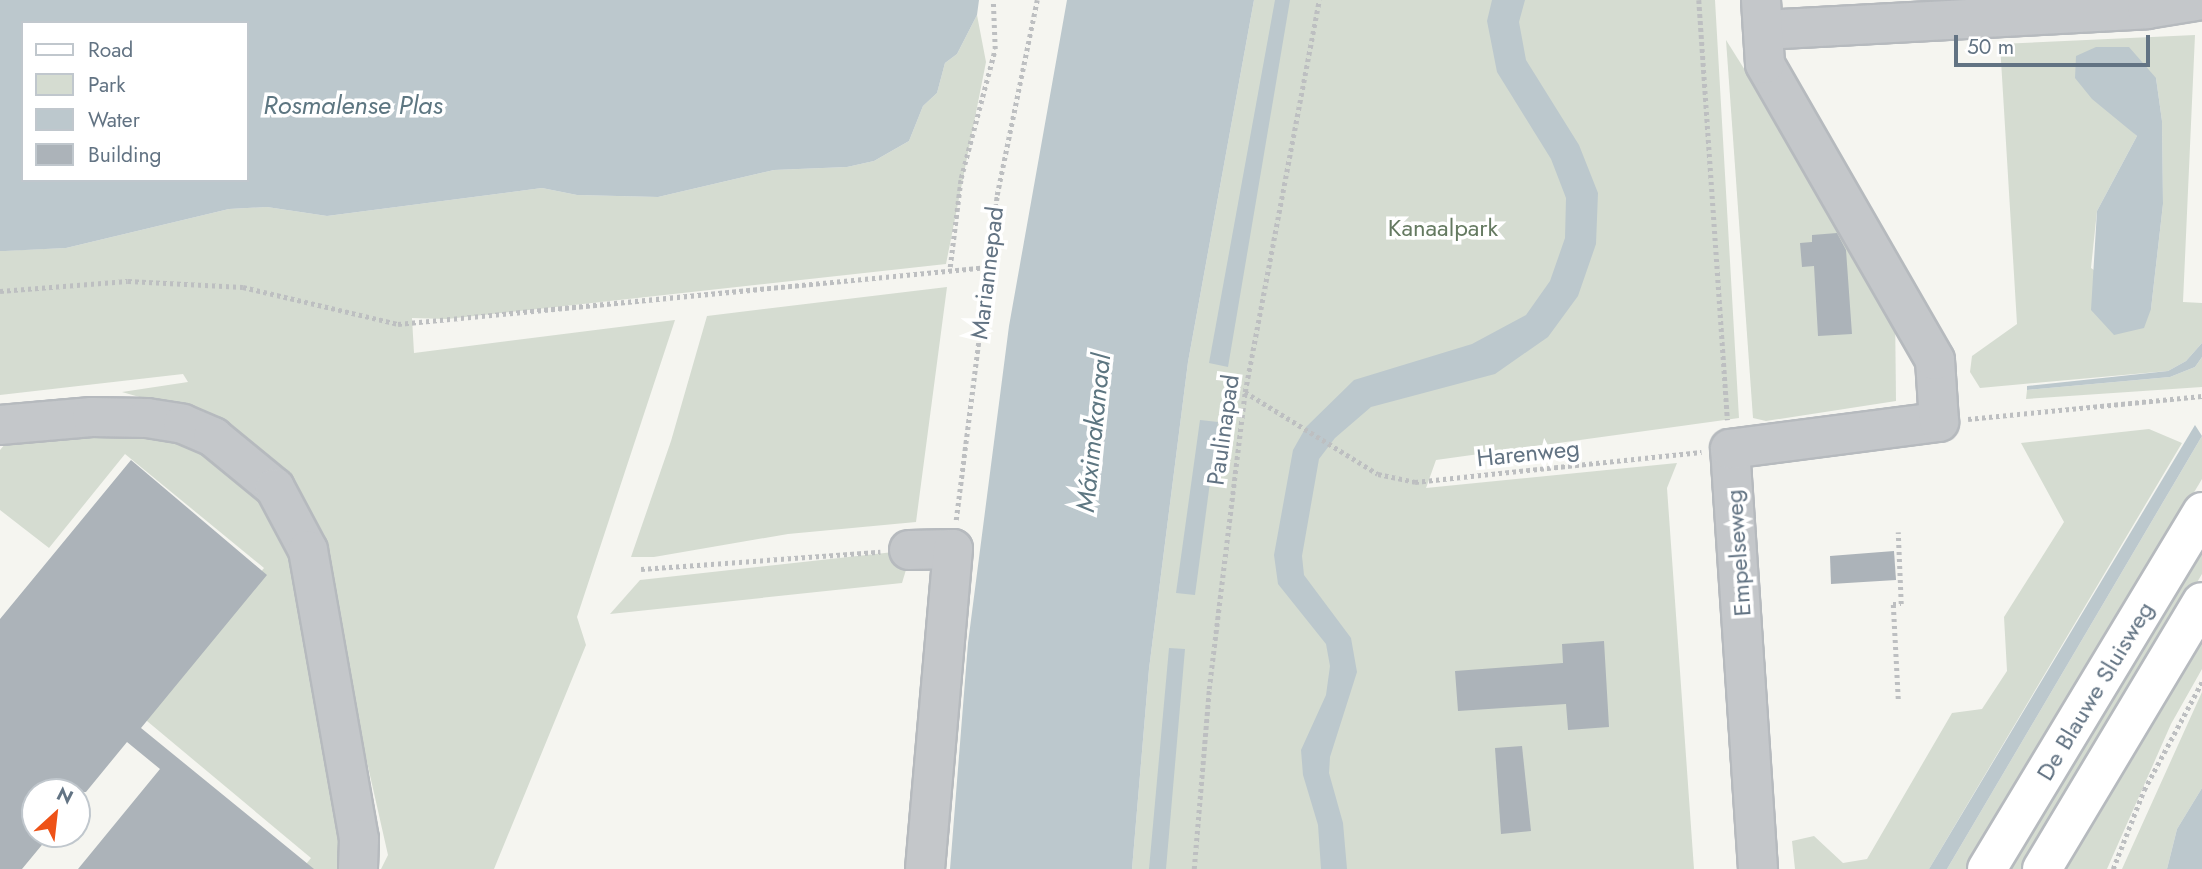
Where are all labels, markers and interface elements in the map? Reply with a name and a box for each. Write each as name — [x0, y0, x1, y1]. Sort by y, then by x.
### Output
legend — [21, 21, 248, 182]
scale bar — [1957, 21, 2153, 65]
text: 50 m — [1967, 32, 2014, 62]
text: Road — [88, 35, 133, 65]
text: Park — [88, 70, 125, 100]
water label: Rosmalense Plas — [263, 90, 443, 122]
text: Water — [88, 105, 140, 135]
text: Building — [88, 140, 161, 170]
street label: Mariannepad — [965, 205, 1009, 341]
park label: Kanaalpark — [1388, 214, 1498, 242]
water label: Máximakanaal — [1070, 352, 1118, 514]
street label: Paulinapad — [1201, 373, 1245, 487]
street label: Harenweg — [1475, 433, 1581, 473]
street label: Empelseweg — [1719, 489, 1757, 617]
street label: De Blauwe Sluisweg — [2030, 596, 2160, 786]
north arrow — [21, 778, 91, 848]
text: N — [52, 780, 78, 811]

